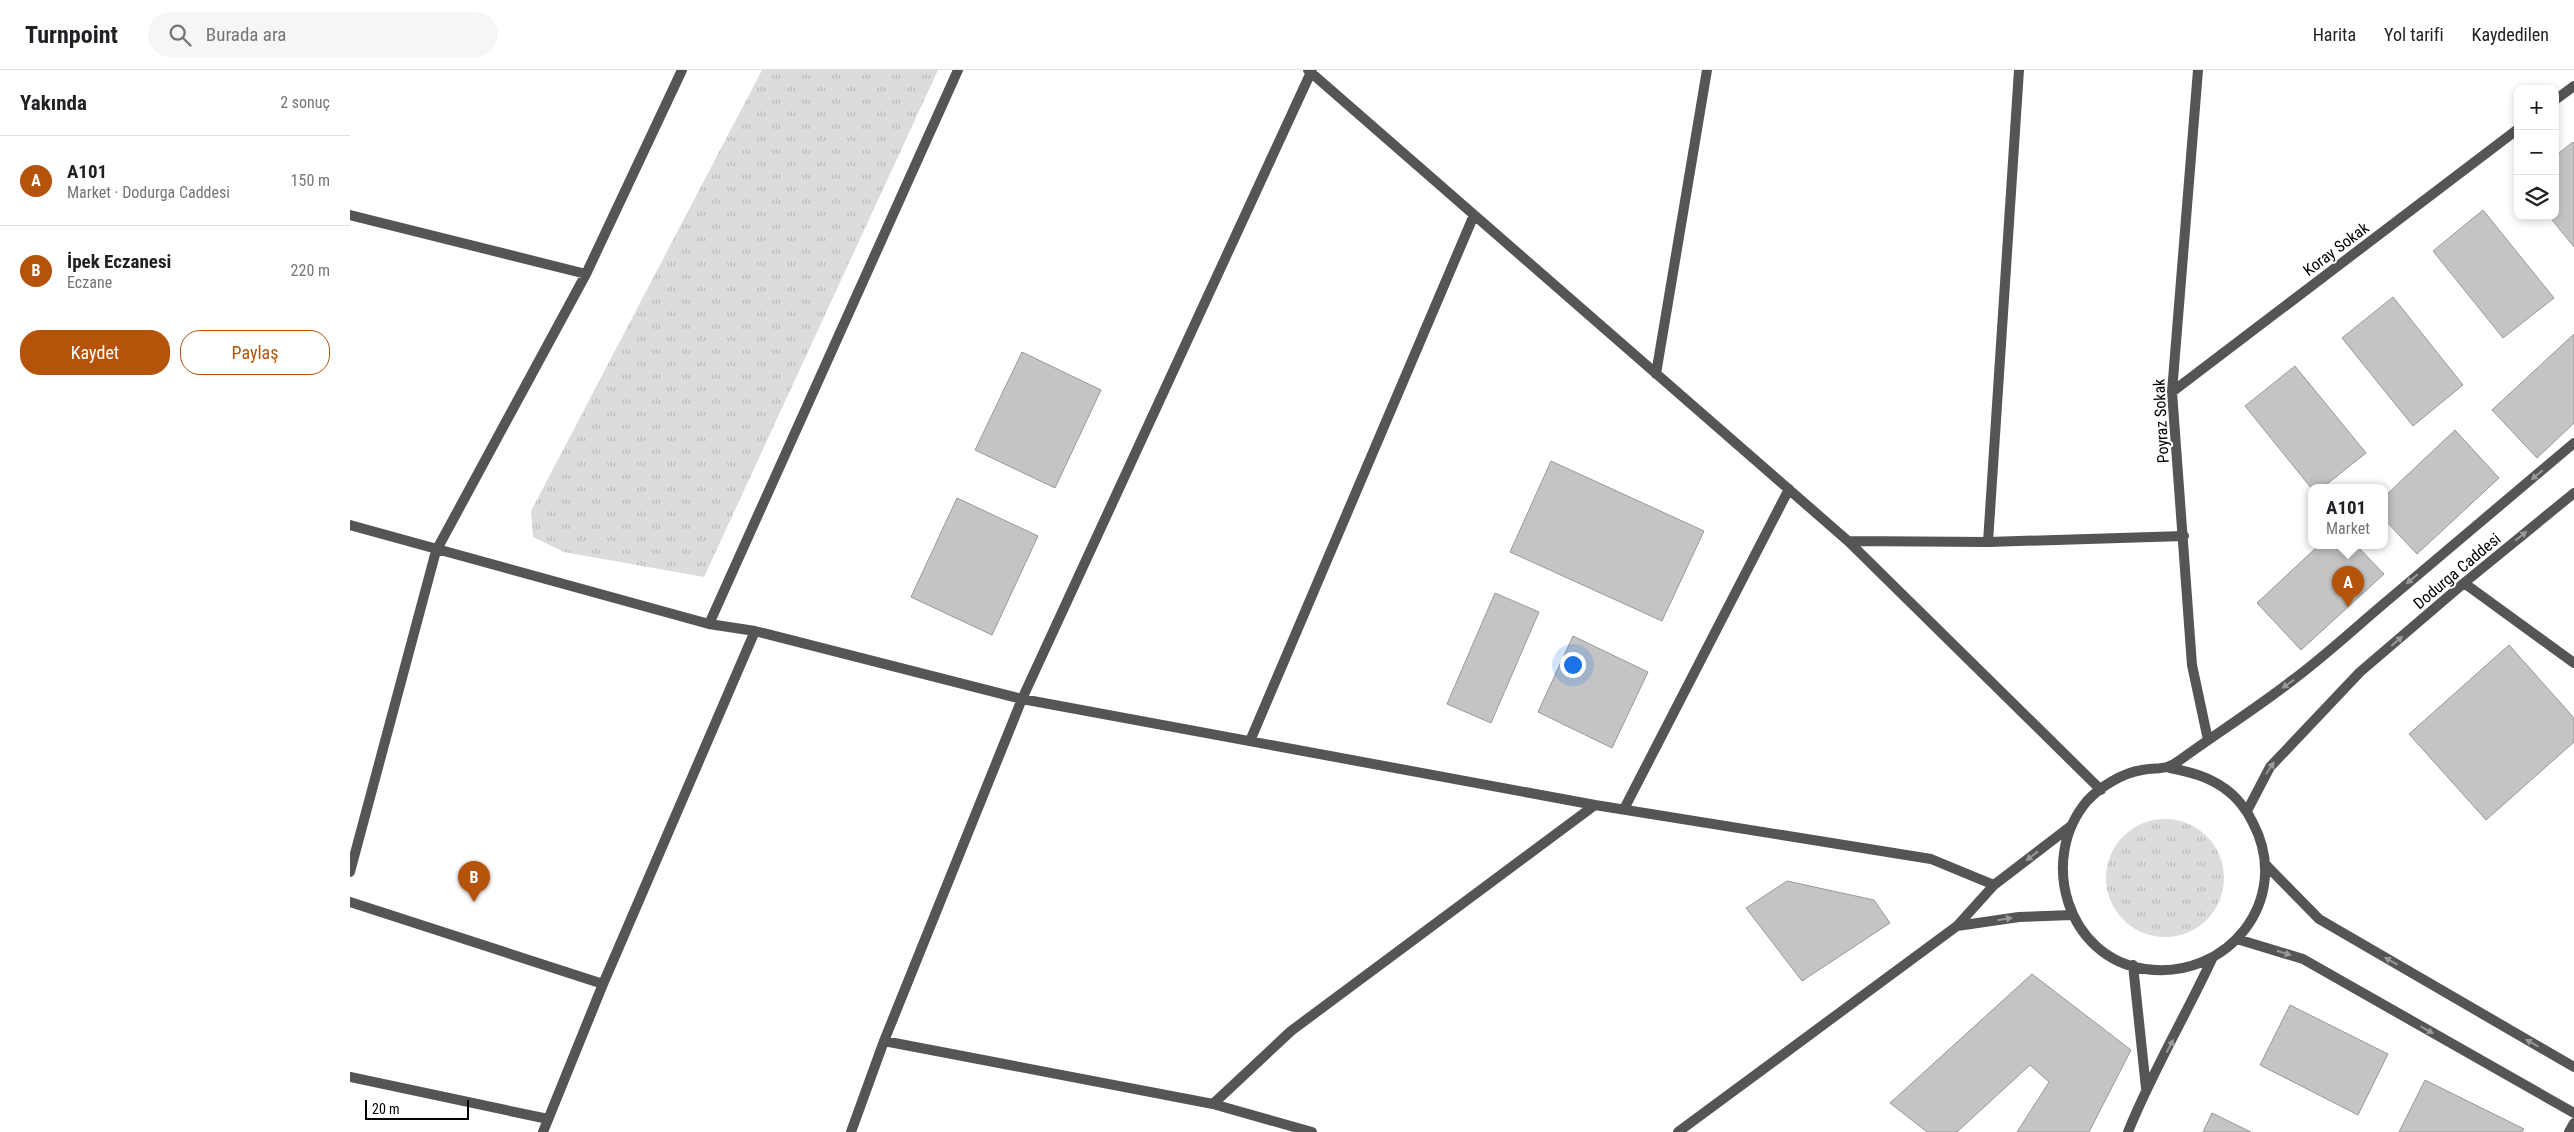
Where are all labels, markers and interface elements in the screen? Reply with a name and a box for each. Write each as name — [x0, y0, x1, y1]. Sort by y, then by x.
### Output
search box — [148, 12, 498, 57]
text: Turnpoint — [25, 21, 118, 49]
icon: search — [166, 21, 194, 49]
text: Burada ara — [206, 23, 286, 46]
text: Harita — [2313, 24, 2356, 45]
text: Yol tarifi — [2384, 24, 2444, 45]
text: Kaydedilen — [2472, 24, 2549, 45]
map controls — [2514, 85, 2559, 220]
button: + — [2514, 85, 2559, 130]
text: Yakında — [20, 91, 87, 115]
text: 2 sonuç — [280, 93, 330, 112]
button: − — [2514, 130, 2559, 175]
text: A101 — [67, 160, 107, 183]
text: A — [31, 171, 41, 190]
text: 150 m — [291, 171, 330, 190]
button: layers — [2514, 175, 2559, 220]
text: Market · Dodurga Caddesi — [67, 183, 230, 202]
street label: Koray Sokak — [2299, 218, 2373, 280]
text: İpek Eczanesi — [67, 250, 171, 273]
text: B — [32, 261, 40, 280]
text: 220 m — [291, 261, 330, 280]
text: Eczane — [67, 273, 112, 292]
button: Kaydet — [20, 330, 170, 375]
button: Paylaş — [180, 330, 330, 375]
street label: Poyraz Sokak — [2149, 377, 2173, 464]
one-way arrow — [2531, 469, 2543, 481]
popup — [2308, 484, 2388, 549]
text: A101 — [2326, 496, 2366, 519]
text: Market — [2326, 519, 2370, 538]
street label: Dodurga Caddesi — [2410, 529, 2504, 613]
one-way arrow — [2514, 531, 2527, 542]
pin: A — [2332, 566, 2364, 607]
one-way arrow — [2406, 574, 2419, 585]
one-way arrow — [2390, 635, 2403, 646]
your location — [1560, 652, 1586, 678]
one-way arrow — [2281, 678, 2294, 688]
one-way arrow — [2265, 762, 2275, 775]
one-way arrow — [2026, 850, 2039, 861]
pin: B — [458, 861, 490, 902]
one-way arrow — [1998, 915, 2014, 923]
one-way arrow — [2276, 950, 2291, 958]
one-way arrow — [2385, 957, 2398, 966]
one-way arrow — [2420, 1025, 2433, 1034]
one-way arrow — [2166, 1038, 2174, 1053]
one-way arrow — [2525, 1038, 2538, 1047]
scale bar — [365, 1097, 469, 1120]
text: 20 m — [372, 1101, 400, 1117]

